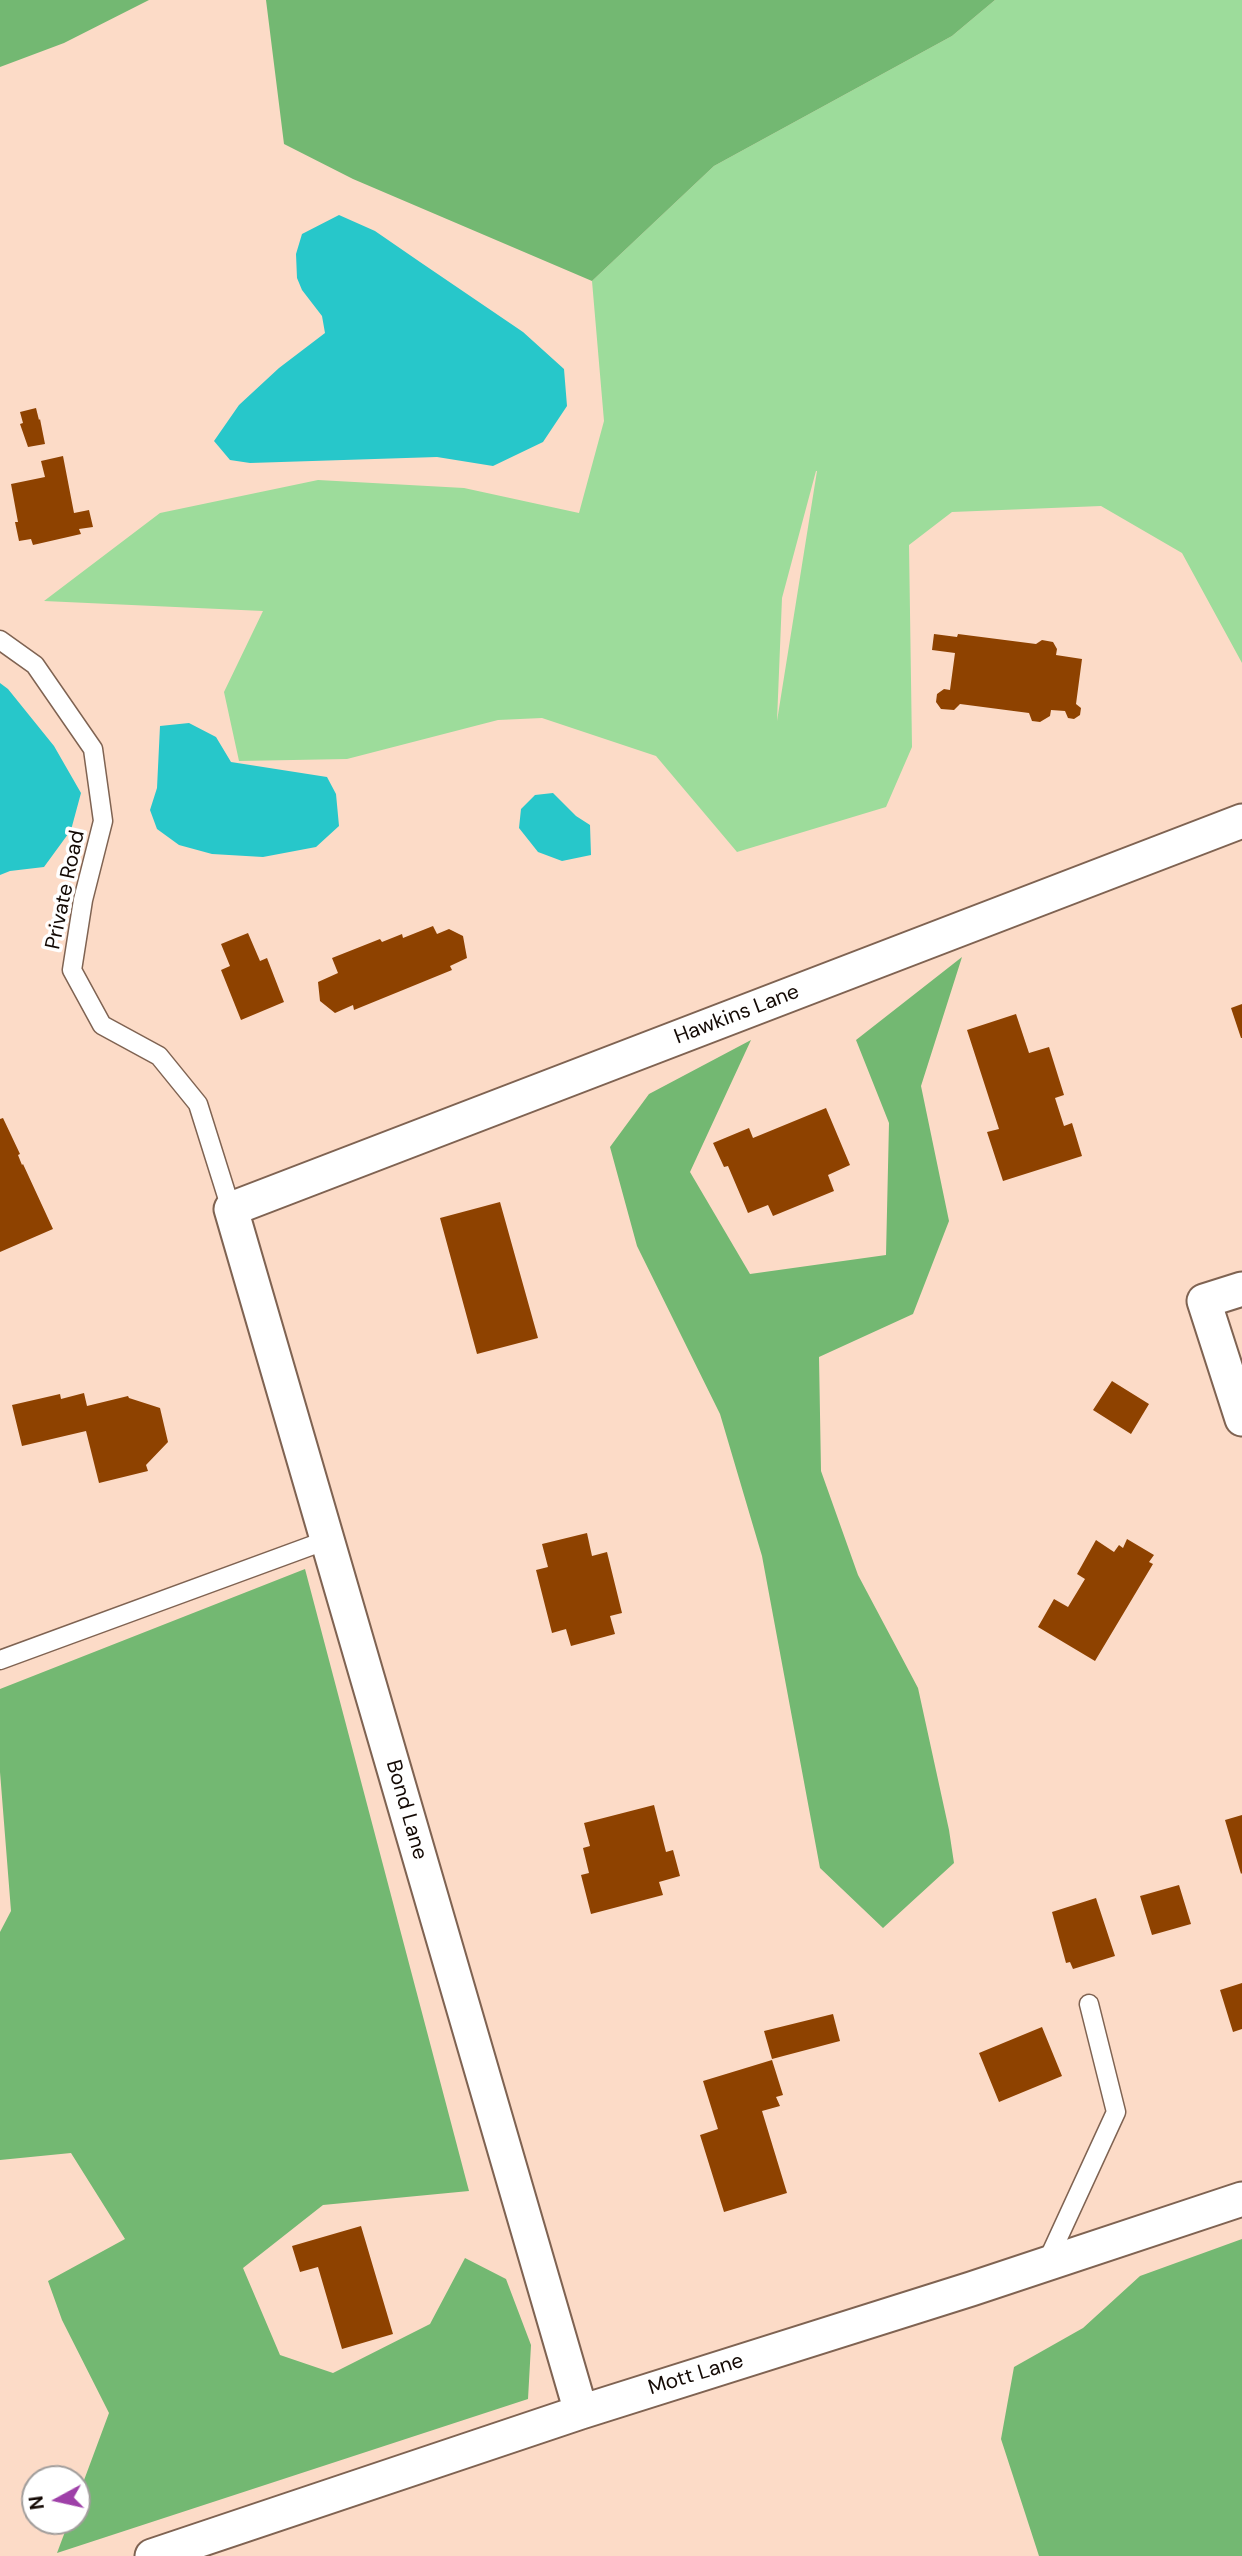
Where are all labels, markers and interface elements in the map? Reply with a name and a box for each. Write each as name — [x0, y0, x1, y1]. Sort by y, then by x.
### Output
street label: Private Road — [41, 828, 91, 952]
street label: Hawkins Lane — [671, 980, 803, 1050]
street label: Bond Lane — [380, 1757, 432, 1863]
street label: Mott Lane — [645, 2349, 747, 2401]
north arrow — [21, 2465, 91, 2535]
text: N — [23, 2494, 50, 2511]

